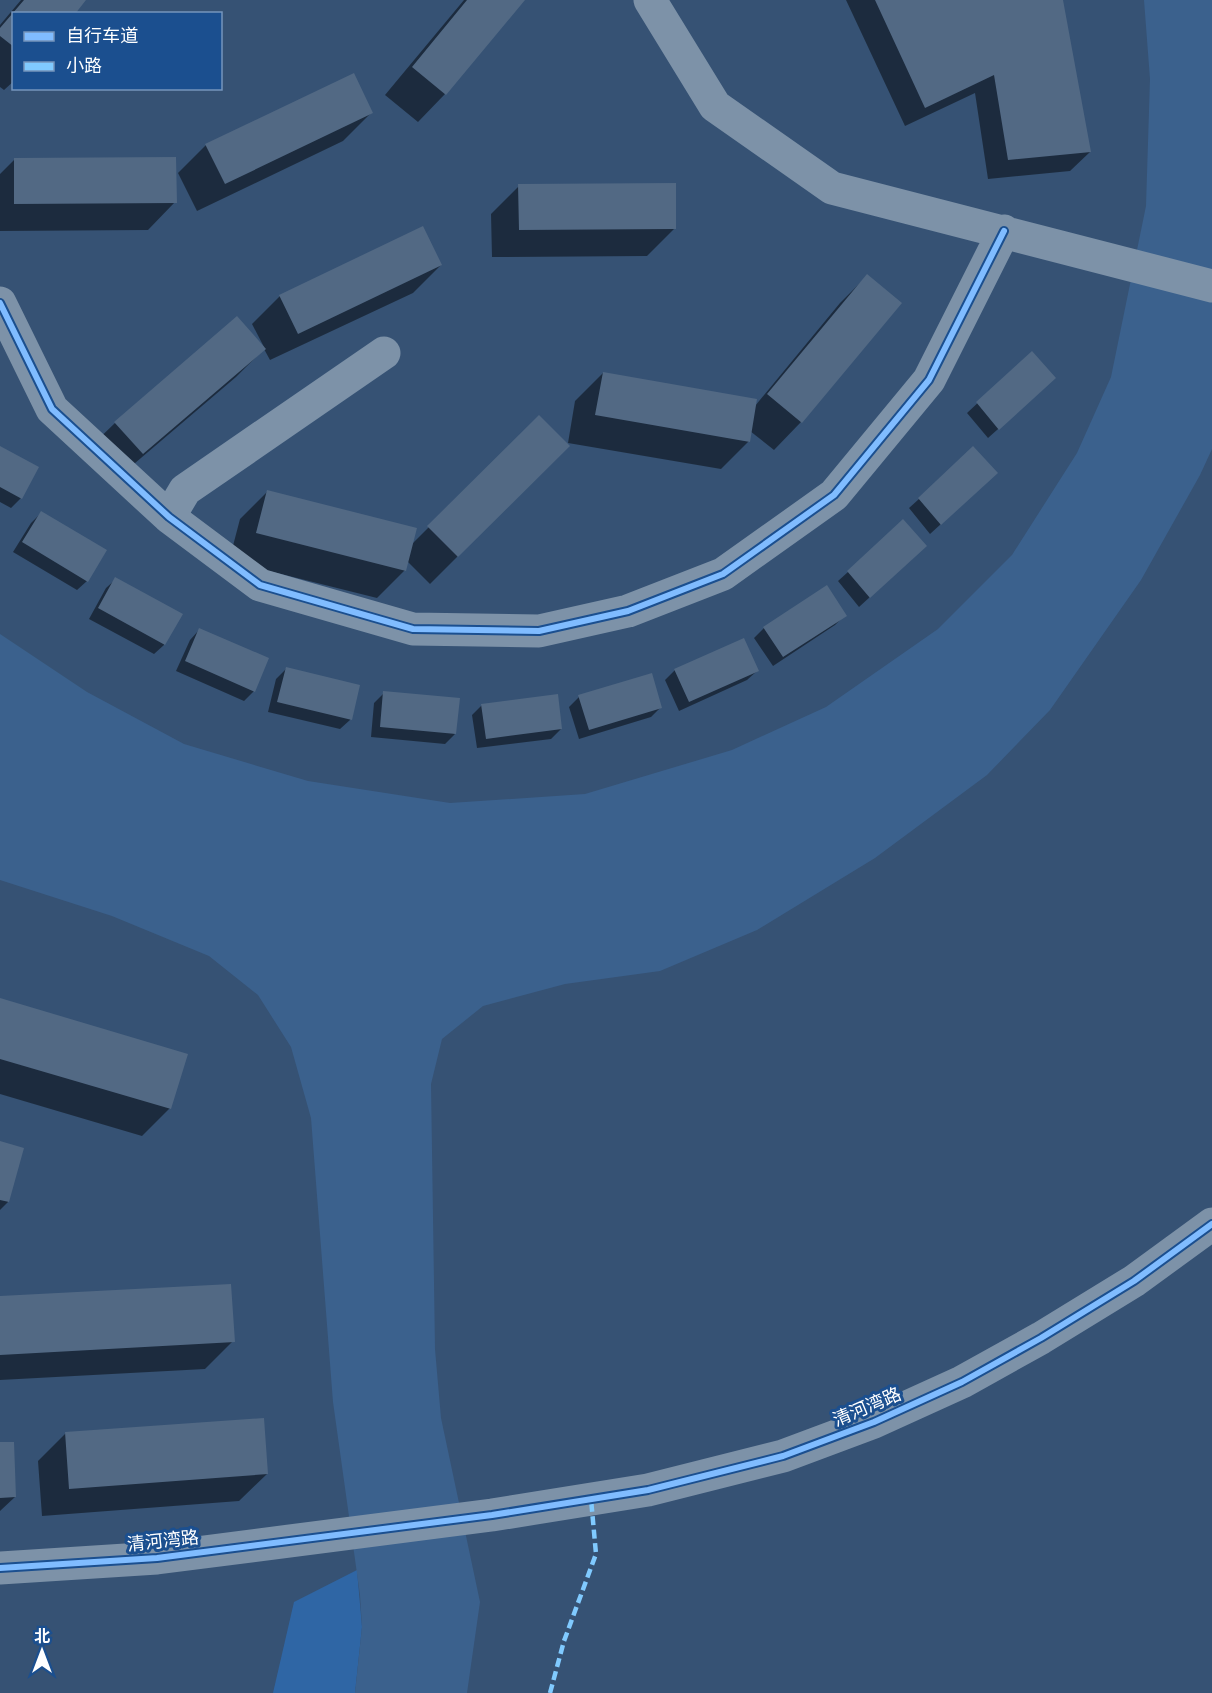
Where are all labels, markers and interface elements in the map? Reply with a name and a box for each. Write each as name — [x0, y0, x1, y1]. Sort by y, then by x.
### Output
legend — [12, 12, 222, 90]
text: 自行车道 — [66, 22, 138, 49]
text: 小路 — [66, 52, 102, 79]
street label: 清河湾路 — [828, 1380, 905, 1433]
street label: 清河湾路 — [126, 1523, 200, 1558]
north arrow — [12, 1621, 72, 1681]
text: 北 — [34, 1624, 50, 1648]

